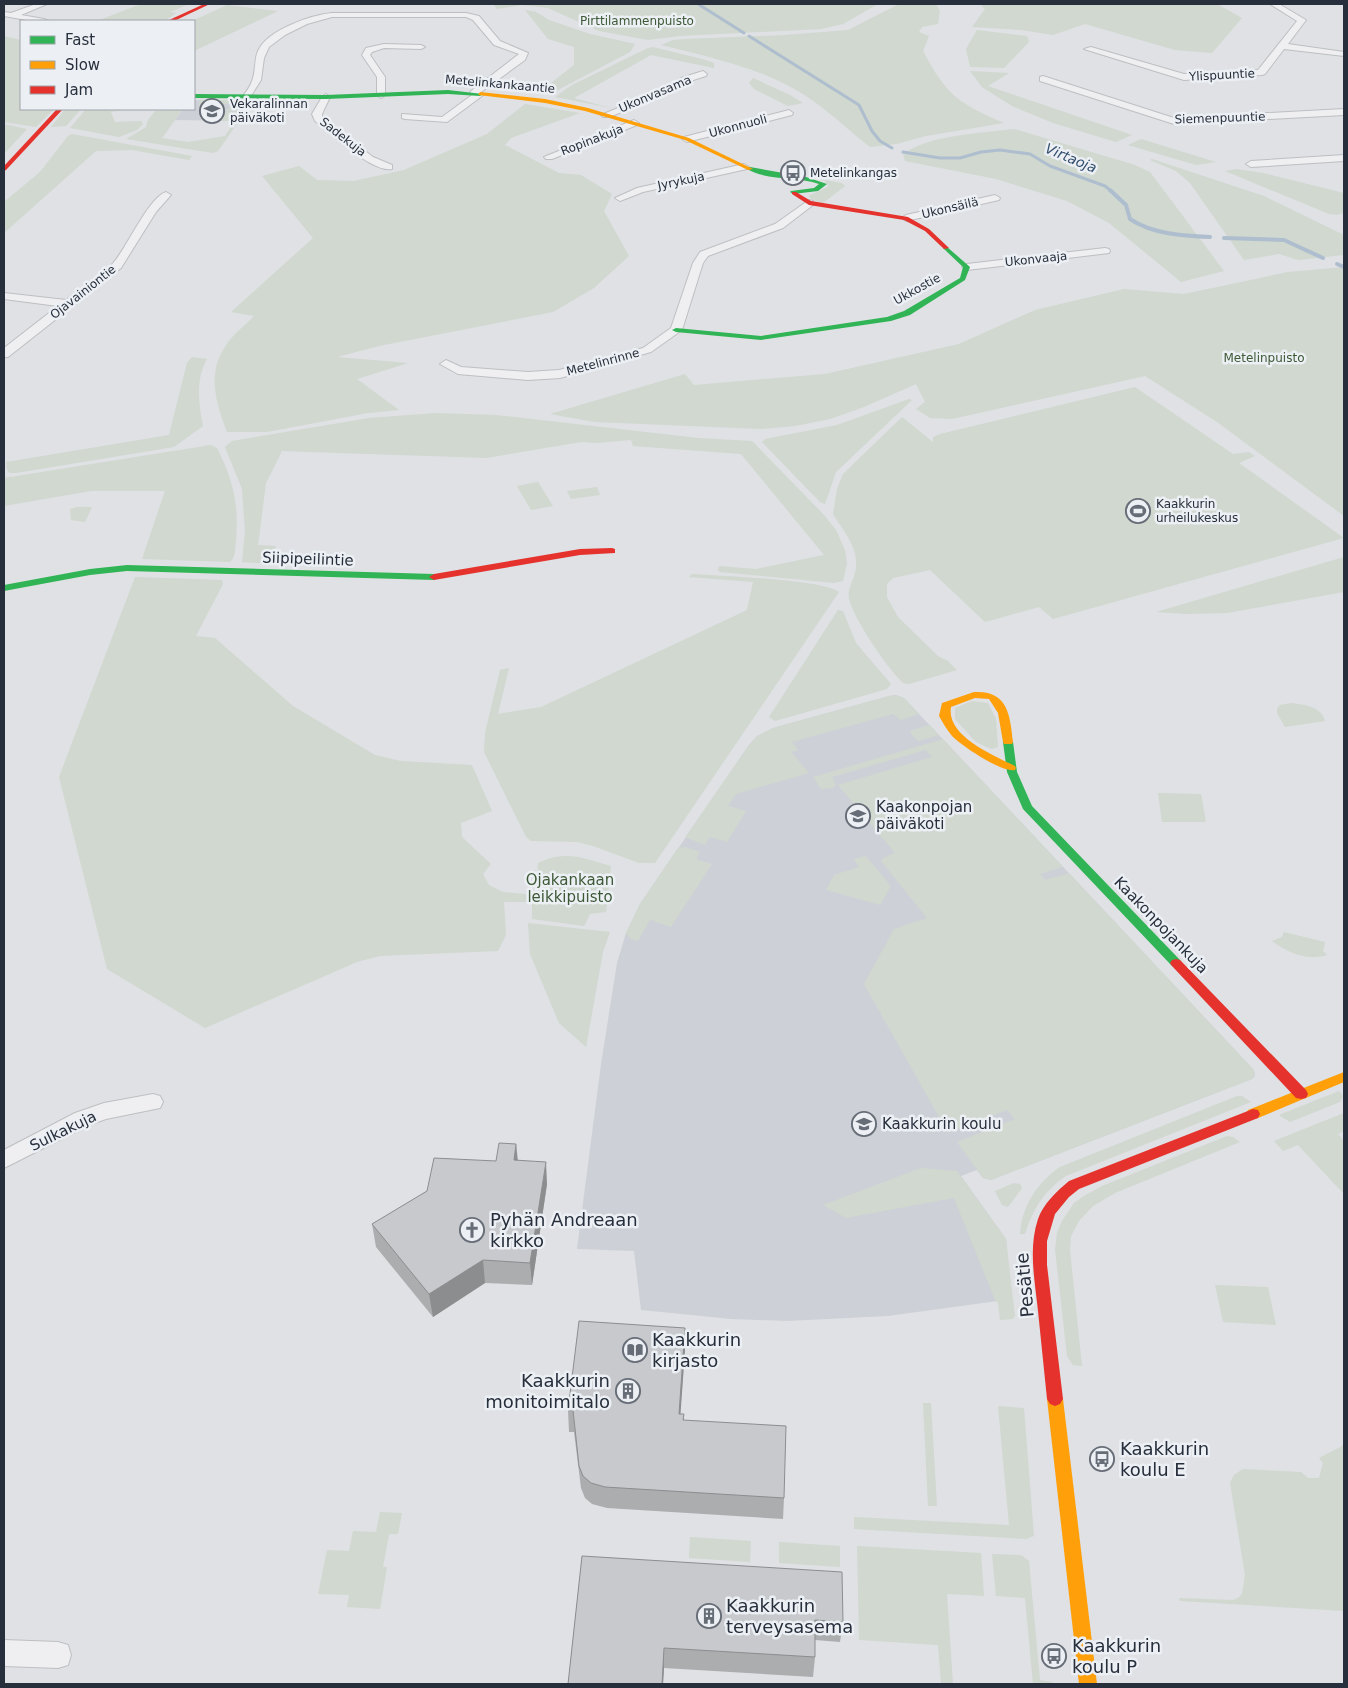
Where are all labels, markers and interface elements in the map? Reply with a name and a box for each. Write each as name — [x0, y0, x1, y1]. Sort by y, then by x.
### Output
park label: Pirttilammenpuisto — [580, 14, 694, 28]
legend — [20, 20, 195, 110]
text: Fast — [65, 31, 95, 49]
text: Slow — [65, 56, 100, 74]
street label: Ylispuuntie — [1188, 66, 1255, 84]
street label: Metelinkankaantie — [444, 72, 556, 96]
street label: Ukonvasama — [617, 72, 693, 116]
text: Jam — [64, 81, 93, 99]
place label: Vekaralinnan päiväkoti — [230, 97, 308, 125]
school or university icon: Vekaralinnan päiväkoti — [199, 98, 225, 124]
street label: Siemenpuuntie — [1174, 109, 1266, 127]
street label: Ukonnuoli — [707, 112, 769, 140]
street label: Sadekuja — [317, 115, 369, 159]
street label: Ropinakuja — [559, 122, 625, 158]
water label: Virtaoja — [1043, 140, 1099, 176]
bus stop icon: Metelinkangas — [780, 160, 806, 186]
place label: Metelinkangas — [810, 166, 897, 180]
street label: Jyrykuja — [655, 169, 706, 193]
street label: Ukonsäilä — [920, 195, 980, 221]
street label: Ukonvaaja — [1004, 249, 1068, 269]
street label: Ojavainiontie — [47, 262, 119, 322]
street label: Ukkostie — [891, 270, 943, 308]
street label: Metelinrinne — [565, 346, 641, 378]
park label: Metelinpuisto — [1224, 351, 1304, 365]
place label: Kaakkurin urheilukeskus — [1156, 497, 1238, 525]
sports icon: Kaakkurin urheilukeskus — [1125, 498, 1151, 524]
street label: Siipipeilintie — [262, 548, 354, 570]
place label: Kaakonpojan päiväkoti — [876, 798, 972, 833]
school or university icon: Kaakonpojan päiväkoti — [845, 803, 871, 829]
park label: Ojakankaan leikkipuisto — [526, 871, 614, 906]
street label: Kaakonpojankuja — [1110, 873, 1212, 977]
street label: Sulkakuja — [27, 1107, 99, 1155]
school or university icon: Kaakkurin koulu — [851, 1111, 877, 1137]
place label: Kaakkurin koulu — [882, 1115, 1002, 1133]
place label: Pyhän Andreaan kirkko — [490, 1209, 638, 1251]
church icon: Pyhän Andreaan kirkko — [459, 1217, 485, 1243]
street label: Pesätie — [1011, 1252, 1038, 1318]
place label: Kaakkurin kirjasto — [652, 1329, 741, 1371]
library icon: Kaakkurin kirjasto — [622, 1337, 648, 1363]
place label: Kaakkurin monitoimitalo — [485, 1370, 610, 1412]
building icon: Kaakkurin monitoimitalo — [615, 1378, 641, 1404]
place label: Kaakkurin koulu E — [1120, 1438, 1209, 1480]
bus stop icon: Kaakkurin koulu E — [1089, 1446, 1115, 1472]
place label: Kaakkurin terveysasema — [726, 1595, 853, 1637]
building icon: Kaakkurin terveysasema — [696, 1603, 722, 1629]
place label: Kaakkurin koulu P — [1072, 1635, 1161, 1677]
bus stop icon: Kaakkurin koulu P — [1041, 1643, 1067, 1669]

